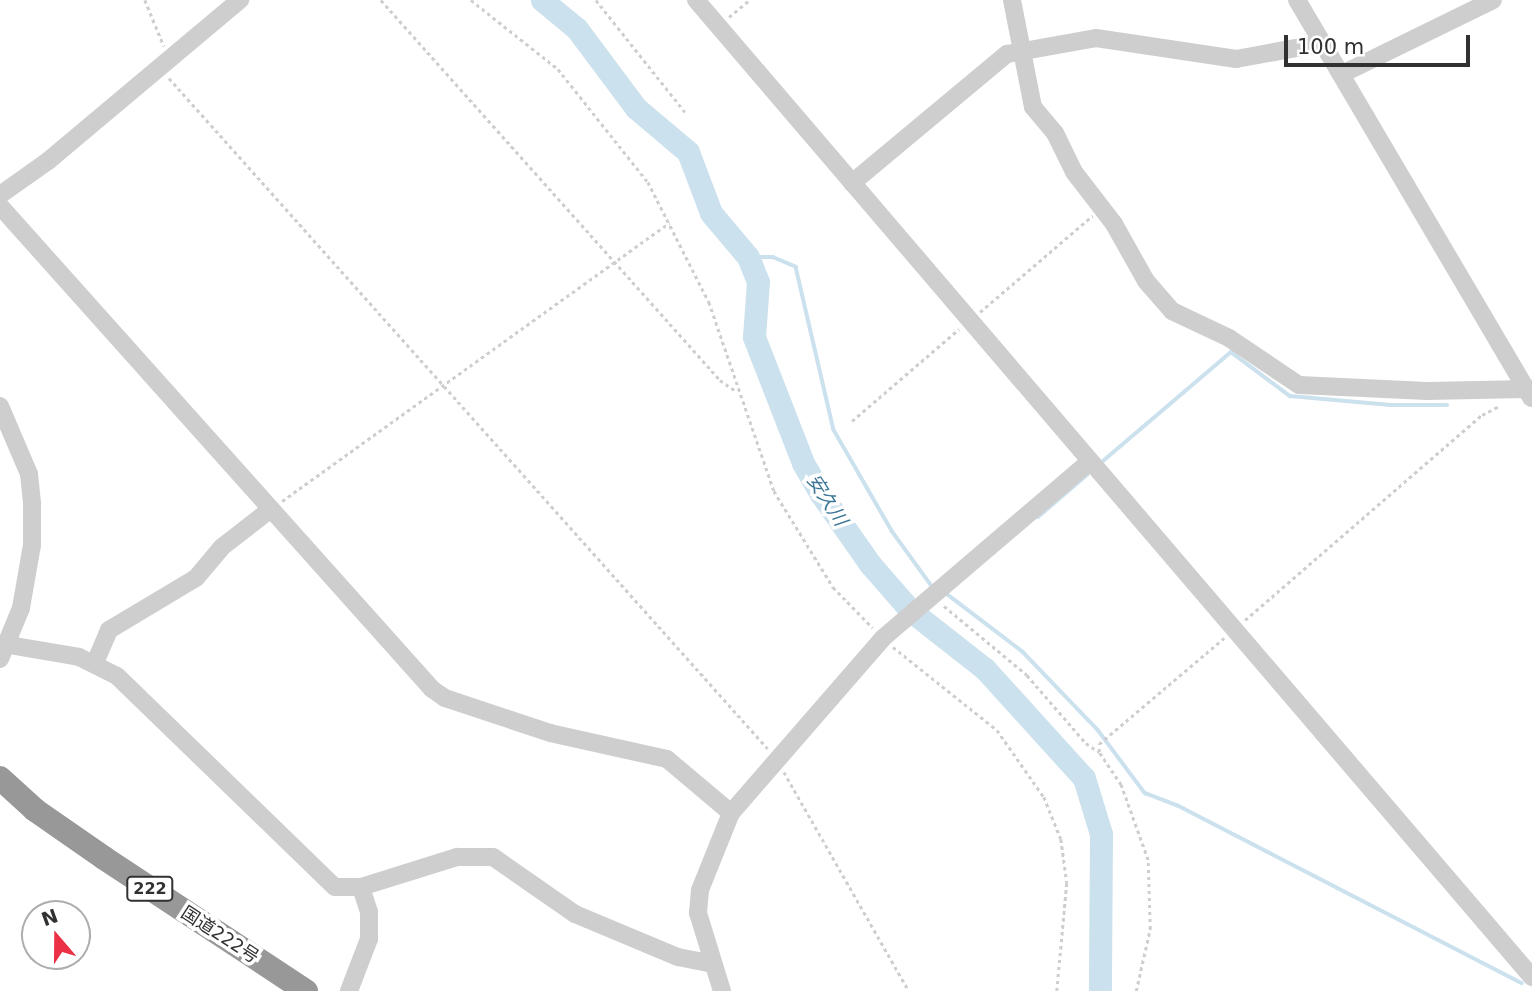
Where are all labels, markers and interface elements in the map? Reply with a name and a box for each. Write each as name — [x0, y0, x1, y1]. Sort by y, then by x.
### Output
scale bar — [1287, 21, 1472, 65]
text: 100 m — [1297, 35, 1364, 59]
water label: 安久川 — [802, 470, 852, 530]
road number: 222 — [125, 876, 174, 902]
north arrow — [21, 900, 91, 970]
street label: 国道222号 — [177, 902, 263, 968]
text: N — [38, 904, 61, 930]

